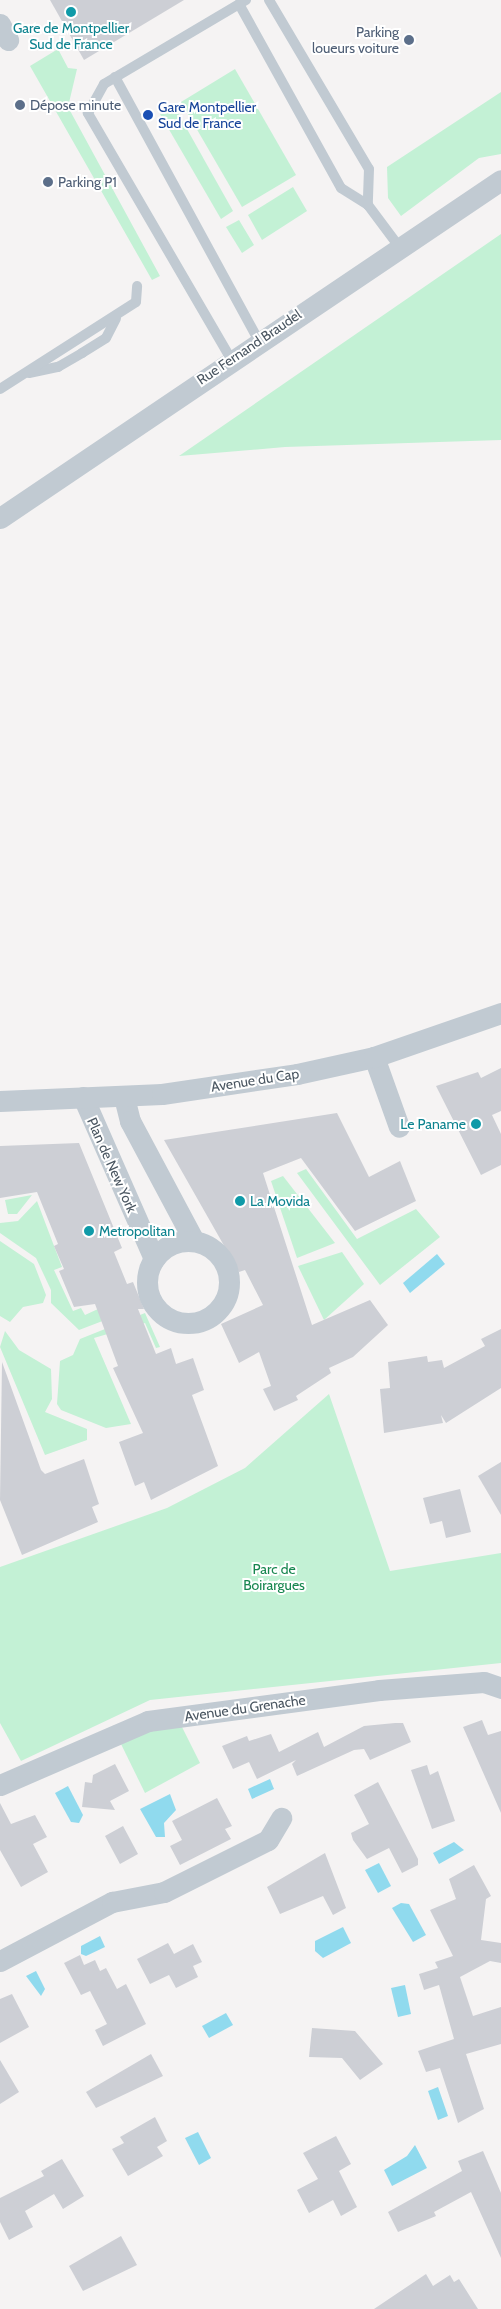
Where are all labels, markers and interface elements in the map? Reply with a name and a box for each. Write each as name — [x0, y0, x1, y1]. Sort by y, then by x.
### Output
marker: Gare de Montpellier Sud de France — [65, 6, 77, 18]
place label: Gare de Montpellier Sud de France — [13, 20, 129, 52]
place label: Parking loueurs voiture — [312, 24, 399, 56]
marker: Parking loueurs voiture — [403, 34, 415, 46]
place label: Dépose minute — [30, 97, 121, 113]
marker: Dépose minute — [14, 99, 26, 111]
place label: Gare Montpellier Sud de France — [158, 99, 256, 132]
marker: Gare Montpellier Sud de France — [142, 109, 154, 121]
place label: Parking P1 — [58, 174, 117, 190]
marker: Parking P1 — [42, 176, 54, 188]
street label: Rue Fernand Braudel — [194, 306, 304, 388]
street label: Avenue du Cap — [210, 1065, 300, 1095]
street label: Plan de New York — [84, 1115, 140, 1215]
place label: Le Paname — [400, 1116, 466, 1132]
marker: Le Paname — [470, 1118, 482, 1130]
place label: La Movida — [250, 1193, 310, 1209]
marker: La Movida — [234, 1195, 246, 1207]
place label: Metropolitan — [99, 1223, 175, 1239]
marker: Metropolitan — [83, 1225, 95, 1237]
park label: Parc de Boirargues — [243, 1561, 305, 1594]
street label: Avenue du Grenache — [183, 1691, 307, 1725]

